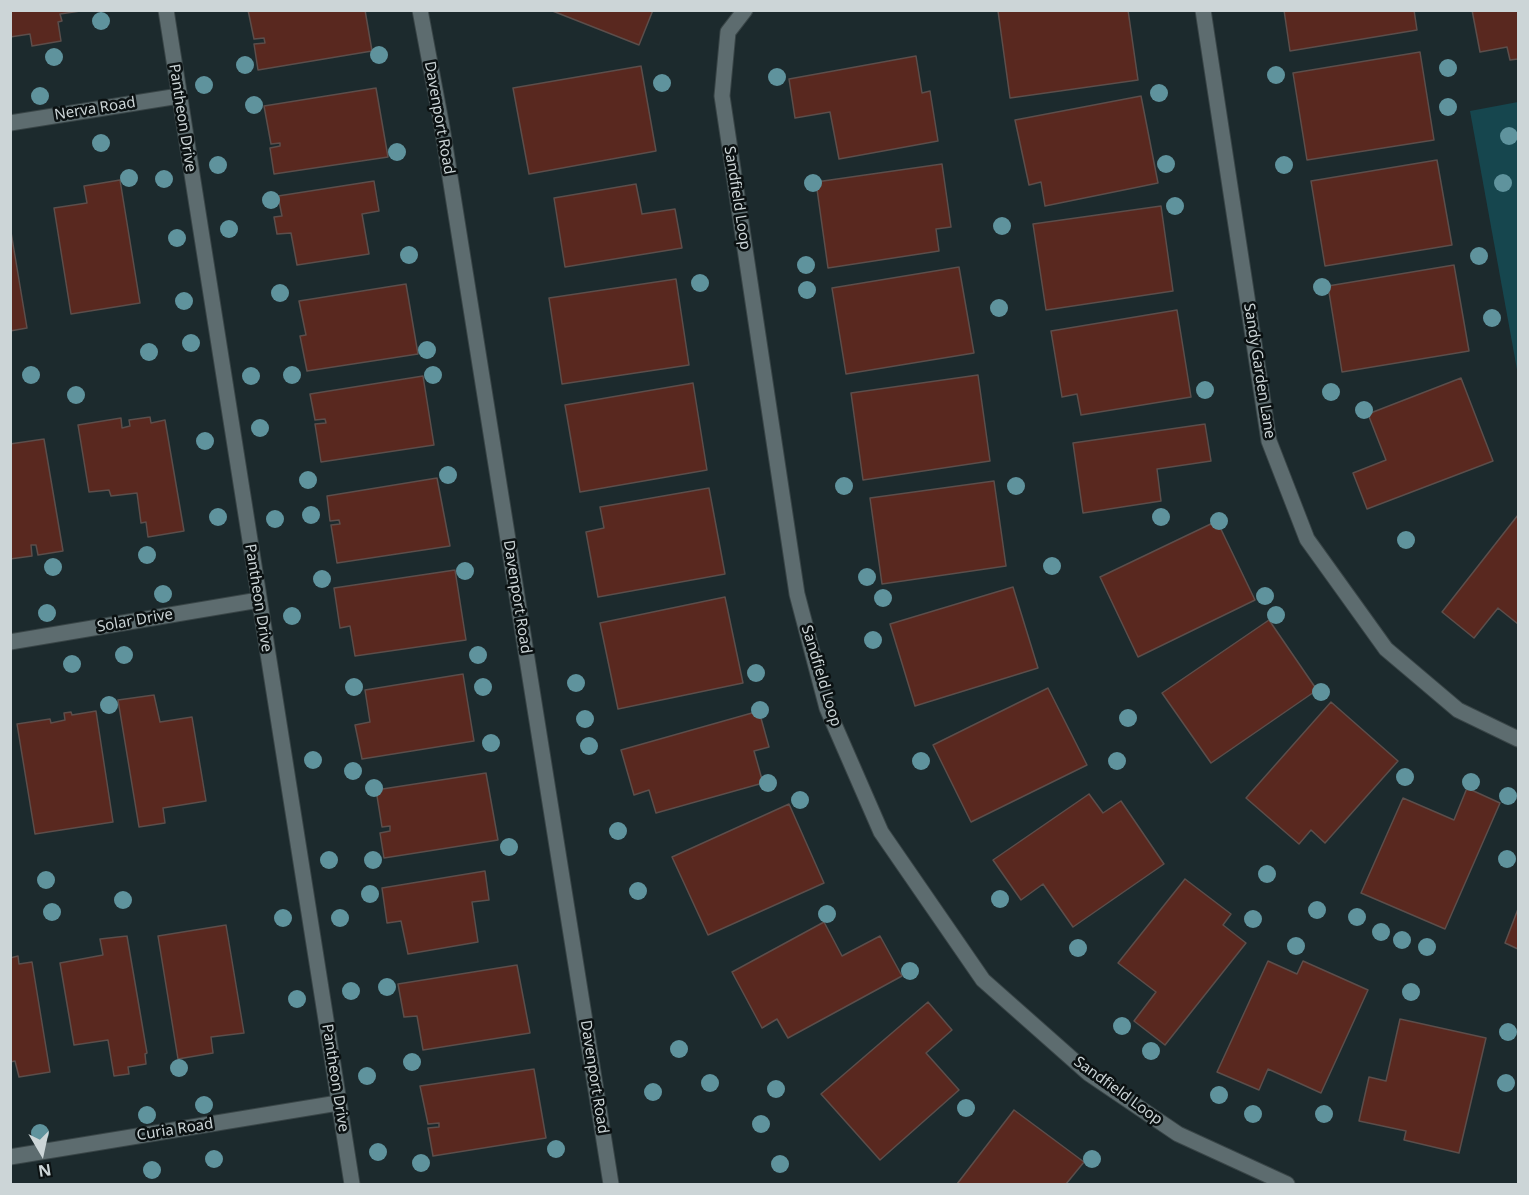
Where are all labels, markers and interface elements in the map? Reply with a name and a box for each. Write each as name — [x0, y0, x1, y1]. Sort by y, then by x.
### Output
street label: Davenport Road — [420, 60, 458, 176]
street label: Pantheon Drive — [165, 63, 199, 173]
street label: Nerva Road — [53, 94, 137, 124]
street label: Sandfield Loop — [720, 145, 754, 251]
street label: Sandy Garden Lane — [1239, 302, 1279, 440]
street label: Davenport Road — [499, 539, 535, 655]
street label: Pantheon Drive — [241, 543, 275, 653]
street label: Solar Drive — [96, 605, 174, 637]
street label: Sandfield Loop — [797, 623, 845, 729]
street label: Davenport Road — [576, 1019, 612, 1135]
street label: Pantheon Drive — [318, 1023, 352, 1133]
street label: Sandfield Loop — [1070, 1053, 1166, 1129]
street label: Curia Road — [135, 1115, 215, 1145]
north arrow — [12, 1123, 72, 1183]
text: N — [37, 1159, 53, 1183]

